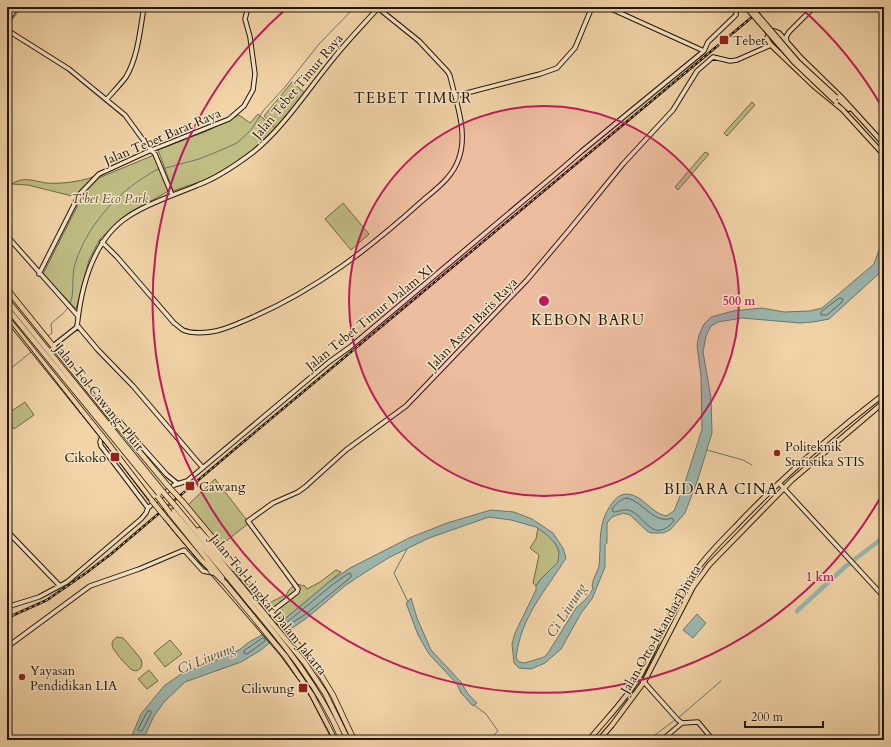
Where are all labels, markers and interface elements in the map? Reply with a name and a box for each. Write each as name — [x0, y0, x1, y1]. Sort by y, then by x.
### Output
street label: Jalan Tebet Timur Raya — [247, 30, 347, 145]
place label: Tebet — [733, 32, 765, 50]
marker: Tebet — [718, 34, 730, 46]
district label: TEBET TIMUR — [354, 88, 472, 108]
street label: Jalan Tebet Barat Raya — [99, 104, 224, 170]
park label: Tebet Eco Park — [71, 190, 149, 208]
street label: Jalan Tebet Timur Dalam XI — [300, 261, 437, 376]
street label: Jalan Asem Baris Raya — [423, 273, 522, 375]
text: 500 m — [723, 293, 756, 309]
centre of rings — [537, 294, 551, 308]
district label: KEBON BARU — [531, 310, 645, 330]
street label: Jalan Tol Cawang–Pluit — [49, 339, 148, 455]
place label: Politeknik Statistika STIS — [785, 438, 864, 471]
marker: Politeknik Statistika STIS — [772, 448, 782, 458]
place label: Cikoko — [64, 449, 106, 467]
marker: Cikoko — [109, 451, 121, 463]
place label: Cawang — [199, 478, 246, 496]
district label: BIDARA CINA — [664, 479, 778, 499]
marker: Cawang — [184, 480, 196, 492]
street label: Jalan Tol Lingkar Dalam Jakarta — [204, 529, 331, 679]
street label: Jalan Otto Iskandar Dinata — [616, 561, 705, 699]
text: 1 km — [806, 569, 835, 585]
water label: Ci Liwung — [542, 579, 591, 641]
water label: Ci Liwung — [174, 638, 239, 679]
place label: Yayasan Pendidikan LIA — [30, 662, 118, 695]
marker: Yayasan Pendidikan LIA — [17, 672, 27, 682]
place label: Ciliwung — [241, 680, 295, 698]
marker: Ciliwung — [297, 682, 309, 694]
scale bar — [745, 703, 823, 729]
text: 200 m — [751, 709, 784, 725]

